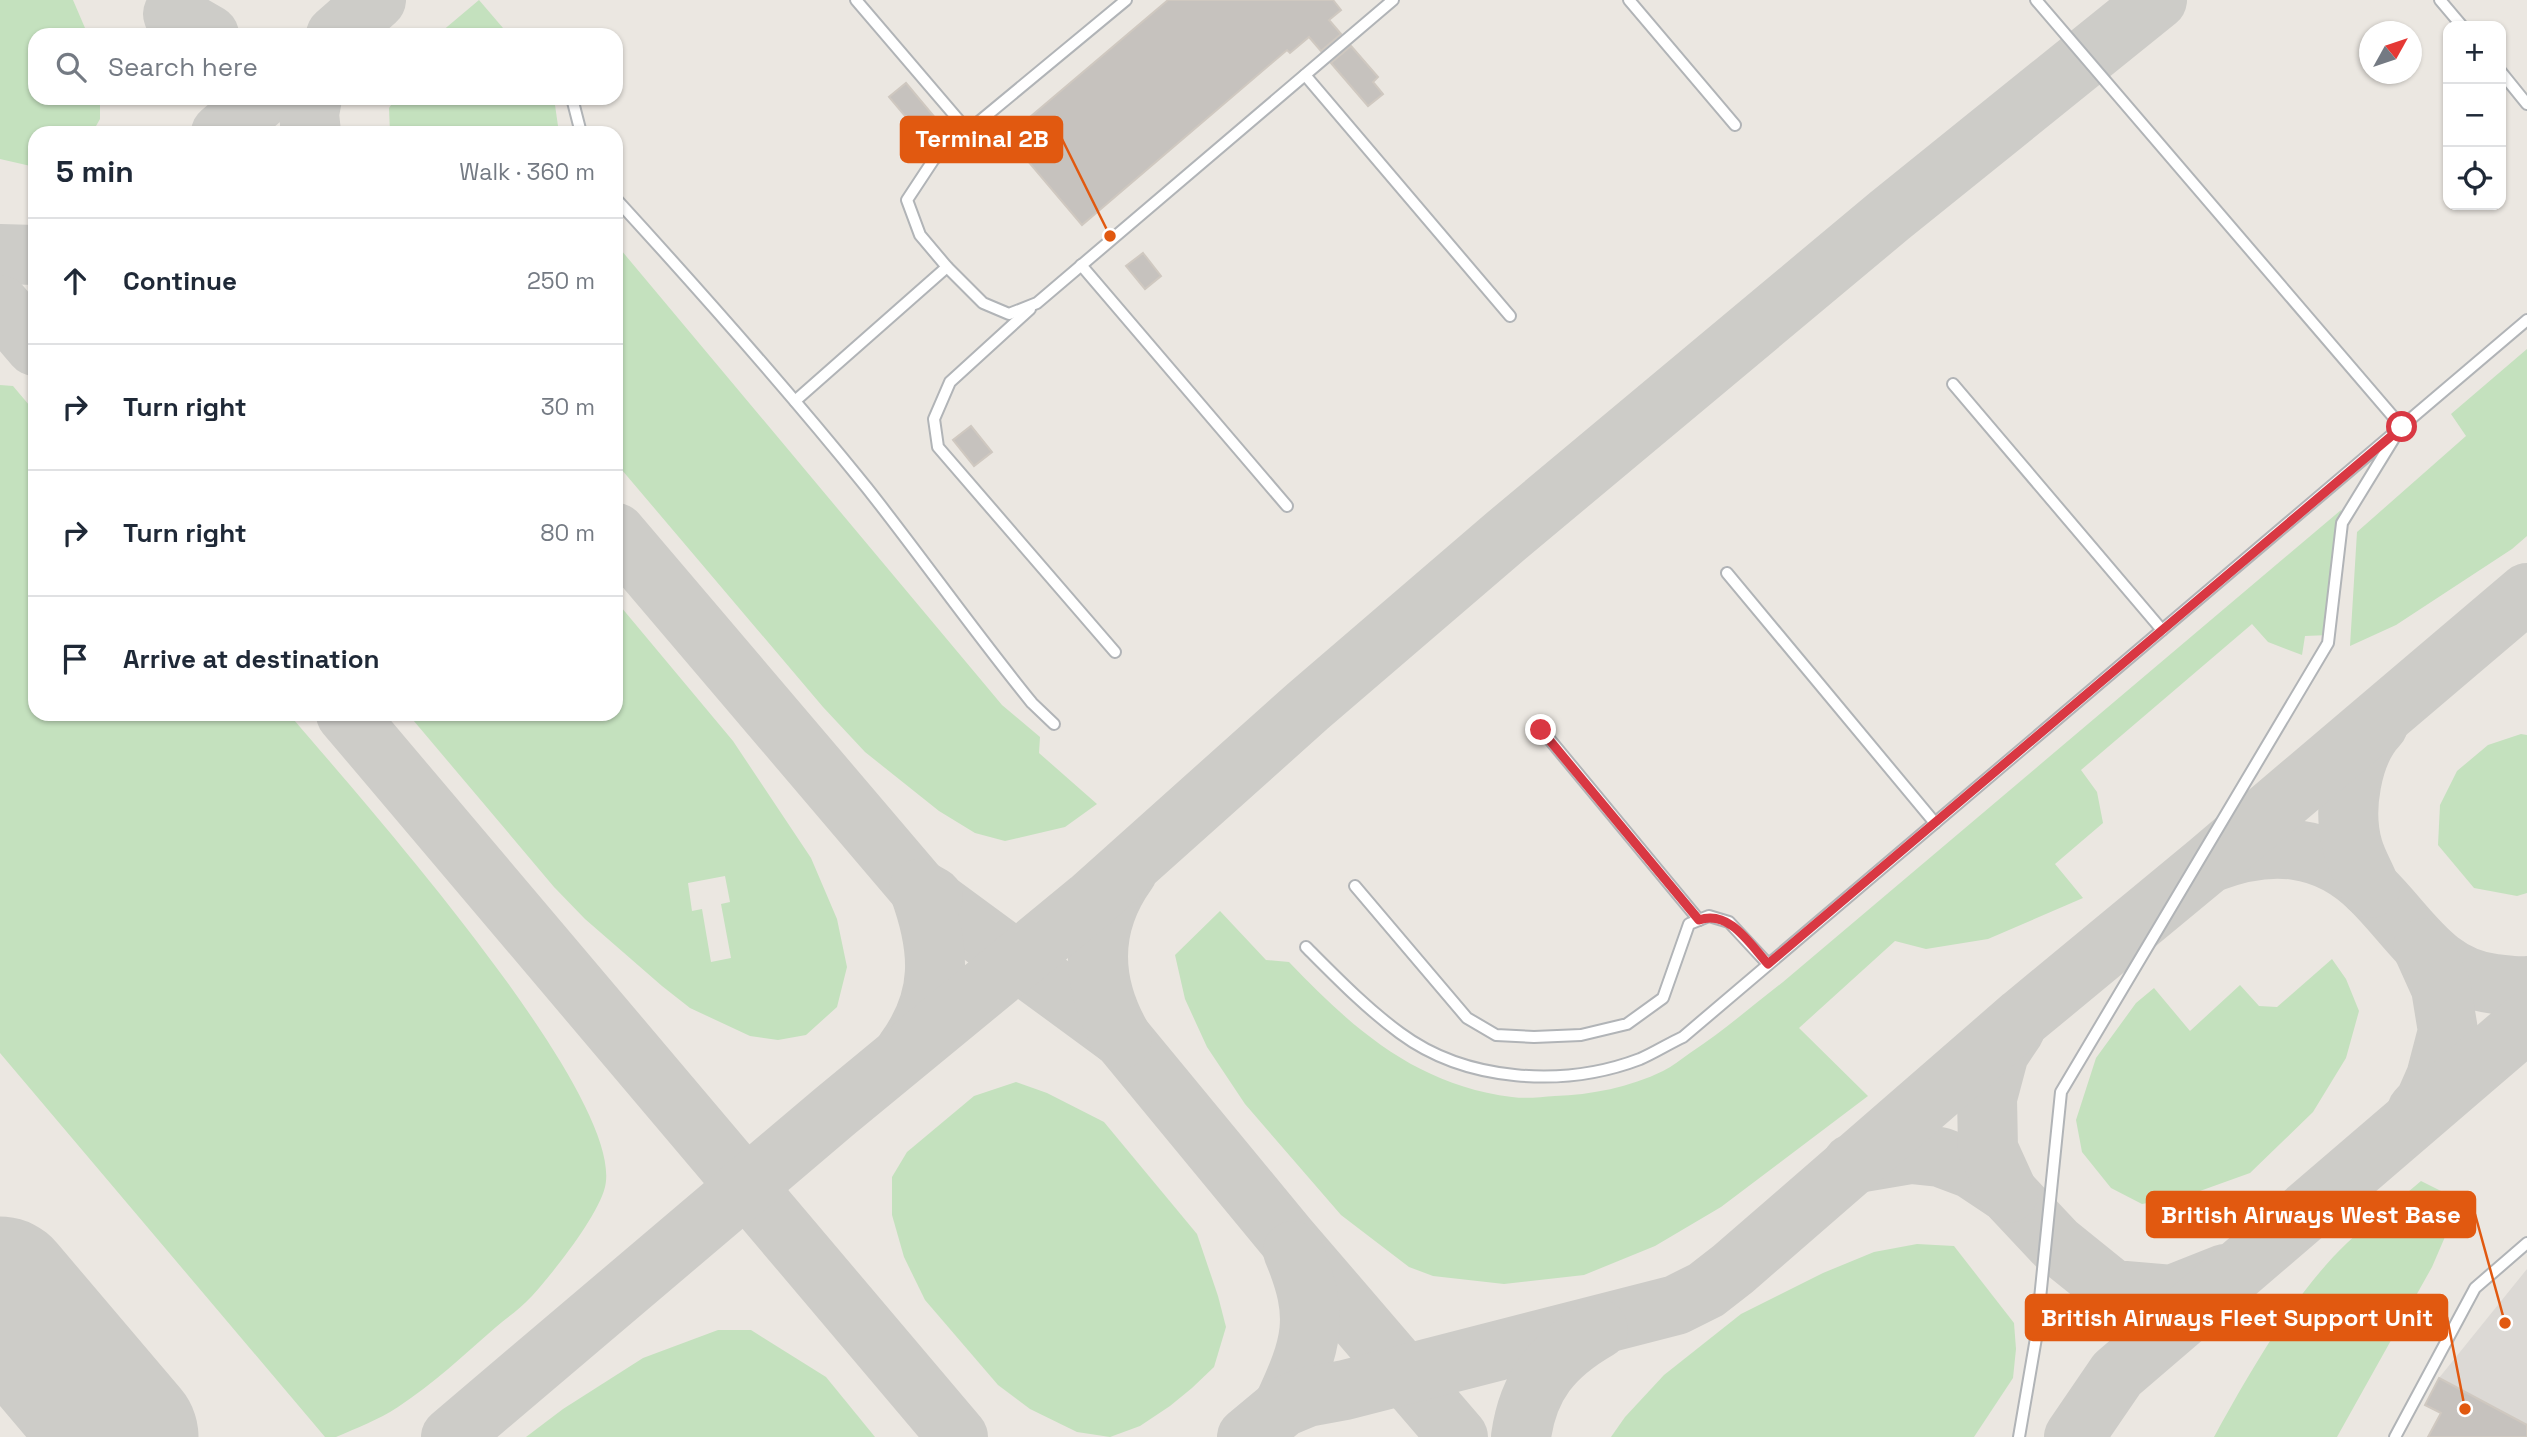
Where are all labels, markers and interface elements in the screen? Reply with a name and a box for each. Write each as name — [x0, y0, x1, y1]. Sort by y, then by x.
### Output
north arrow — [2359, 21, 2422, 84]
map controls — [2443, 21, 2506, 210]
button: + — [2443, 21, 2506, 84]
search box — [28, 28, 623, 105]
icon: search — [52, 48, 90, 86]
text: Search here — [108, 50, 258, 84]
button: − — [2443, 84, 2506, 147]
callout: Terminal 2B — [901, 117, 1062, 162]
text: Terminal 2B — [915, 123, 1049, 154]
button: locate — [2443, 147, 2506, 210]
text: 5 min — [56, 152, 134, 191]
text: Walk · 360 m — [459, 157, 595, 187]
icon: ahead — [56, 262, 94, 300]
text: Continue — [123, 264, 237, 298]
text: 250 m — [527, 266, 595, 296]
icon: right — [56, 388, 94, 426]
text: Turn right — [123, 390, 247, 424]
text: 30 m — [541, 392, 595, 422]
route start — [2386, 411, 2417, 442]
icon: right — [56, 514, 94, 552]
text: Turn right — [123, 516, 247, 550]
text: 80 m — [540, 518, 595, 548]
icon: arrive — [56, 640, 94, 678]
text: Arrive at destination — [123, 642, 380, 676]
route end — [1525, 714, 1556, 745]
callout: British Airways West Base — [2147, 1192, 2475, 1237]
text: British Airways West Base — [2161, 1199, 2461, 1230]
callout: British Airways Fleet Support Unit — [2026, 1295, 2447, 1340]
text: British Airways Fleet Support Unit — [2041, 1302, 2433, 1333]

